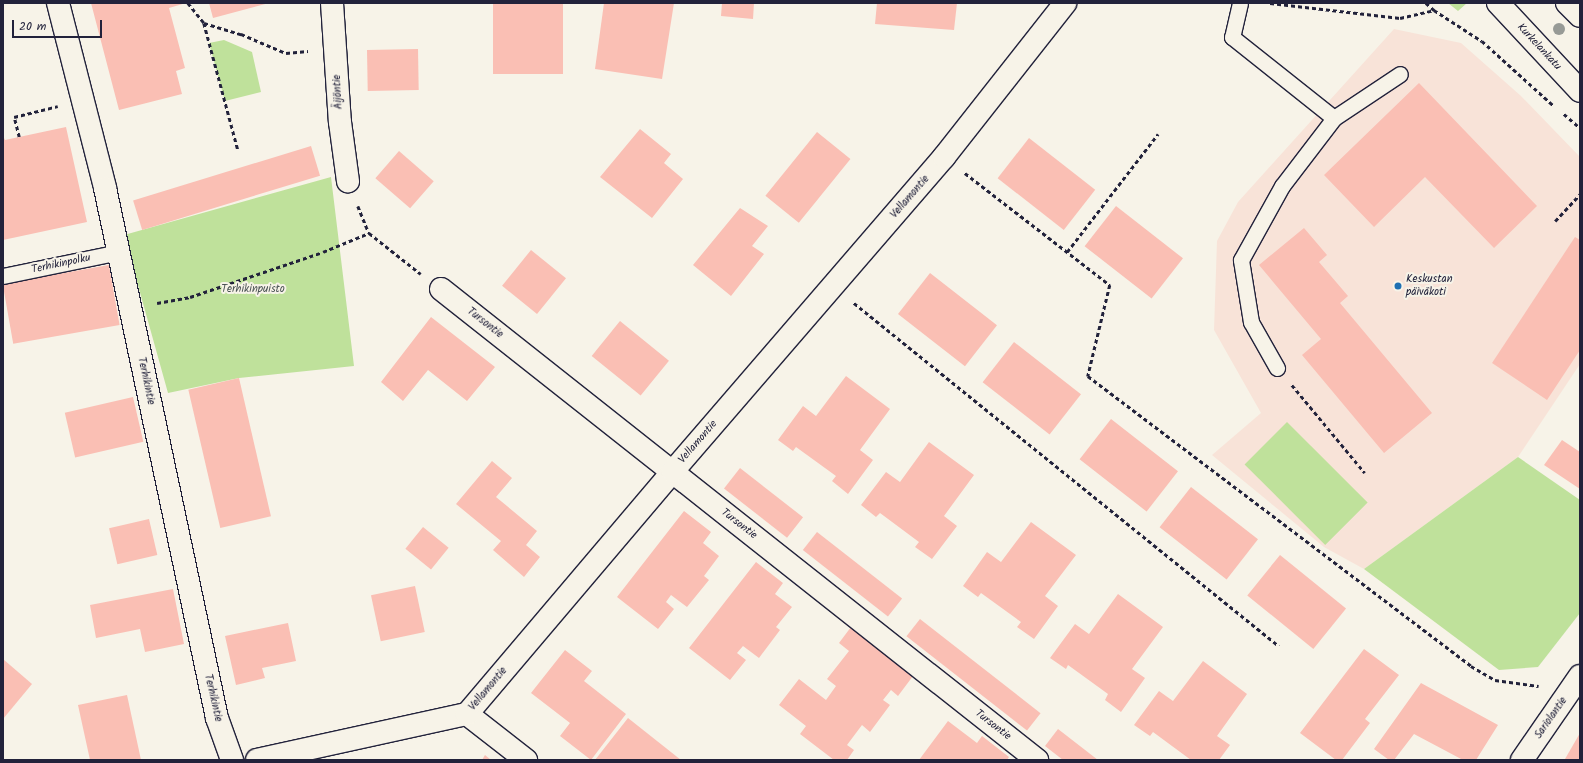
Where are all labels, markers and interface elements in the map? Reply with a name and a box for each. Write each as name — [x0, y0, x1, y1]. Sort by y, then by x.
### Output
scale bar — [14, 12, 104, 38]
text: 20 m — [19, 17, 46, 36]
street label: Kurkelankatu — [1514, 21, 1564, 73]
street label: Äijöntie — [330, 74, 346, 110]
street label: Vellamontie — [888, 173, 932, 221]
street label: Terhikinpolku — [30, 251, 92, 277]
place label: Keskustan päiväkoti — [1406, 273, 1453, 299]
marker: Keskustan päiväkoti — [1393, 281, 1403, 291]
park label: Terhikinpuisto — [221, 282, 285, 296]
street label: Tursontie — [464, 305, 506, 341]
street label: Terhikintie — [135, 356, 157, 406]
street label: Vellamontie — [676, 418, 720, 466]
street label: Tursontie — [718, 506, 760, 542]
street label: Vellamontie — [466, 665, 510, 713]
street label: Terhikintie — [201, 673, 225, 723]
street label: Sariolantie — [1532, 695, 1570, 741]
street label: Tursontie — [972, 707, 1014, 743]

